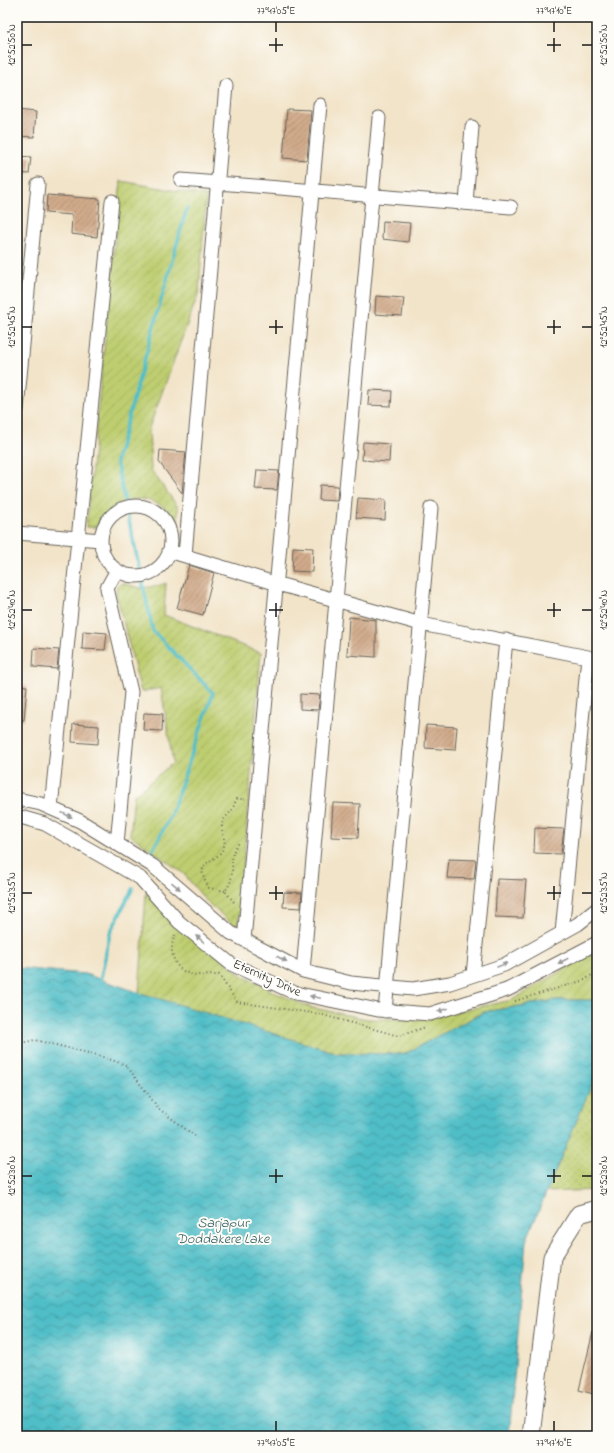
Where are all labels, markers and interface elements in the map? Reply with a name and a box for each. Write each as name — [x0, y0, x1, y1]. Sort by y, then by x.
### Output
text: 77°47'05"E — [257, 4, 295, 19]
text: 77°47'10"E — [536, 4, 572, 19]
text: 12°52'50"N — [5, 24, 20, 66]
text: 12°52'50"N — [597, 24, 612, 66]
text: 12°52'45"N — [5, 306, 20, 348]
text: 12°52'45"N — [597, 306, 612, 348]
text: 12°52'40"N — [5, 590, 20, 630]
text: 12°52'40"N — [597, 590, 612, 630]
one-way arrow — [61, 812, 73, 819]
text: 12°52'35"N — [5, 872, 20, 914]
text: 12°52'35"N — [597, 872, 612, 914]
one-way arrow — [171, 881, 181, 890]
one-way arrow — [195, 934, 206, 943]
street label: Eternity Drive — [229, 955, 304, 1002]
one-way arrow — [276, 956, 288, 963]
one-way arrow — [557, 958, 569, 965]
one-way arrow — [496, 962, 508, 968]
one-way arrow — [309, 993, 321, 999]
one-way arrow — [436, 1007, 448, 1013]
text: 12°52'30"N — [5, 1156, 20, 1196]
text: 12°52'30"N — [597, 1156, 612, 1196]
water label: Sarjapur Doddakere Lake — [177, 1213, 270, 1250]
text: 77°47'05"E — [257, 1436, 295, 1451]
text: 77°47'10"E — [536, 1436, 572, 1451]

